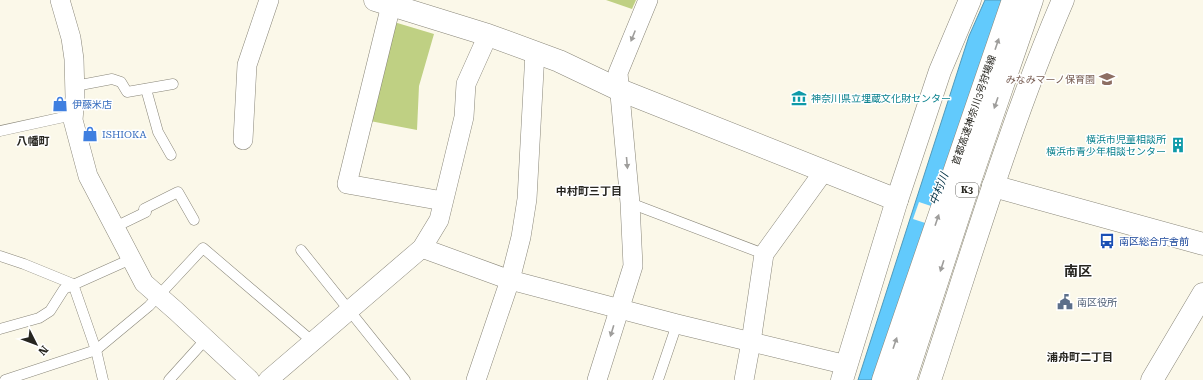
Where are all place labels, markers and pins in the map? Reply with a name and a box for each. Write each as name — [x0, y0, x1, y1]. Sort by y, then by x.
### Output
school or university icon: みなみマーノ保育園 — [1098, 70, 1116, 88]
place label: みなみマーノ保育園 — [1006, 74, 1095, 85]
museum icon: 神奈川県立埋蔵文化財センター — [790, 89, 808, 107]
place label: 神奈川県立埋蔵文化財センター — [811, 93, 951, 104]
shop icon: 伊藤米店 — [51, 95, 69, 113]
place label: 伊藤米店 — [72, 99, 112, 110]
shop icon: ISHIOKA — [81, 125, 99, 143]
place label: ISHIOKA — [102, 129, 146, 140]
place label: 横浜市児童相談所 横浜市青少年相談センター — [1046, 134, 1166, 157]
building icon: 横浜市児童相談所 横浜市青少年相談センター — [1169, 136, 1187, 154]
bus stop icon: 南区総合庁舎前 — [1098, 232, 1116, 250]
place label: 南区総合庁舎前 — [1119, 236, 1189, 247]
public building icon: 南区役所 — [1056, 293, 1074, 311]
place label: 南区役所 — [1077, 297, 1117, 308]

